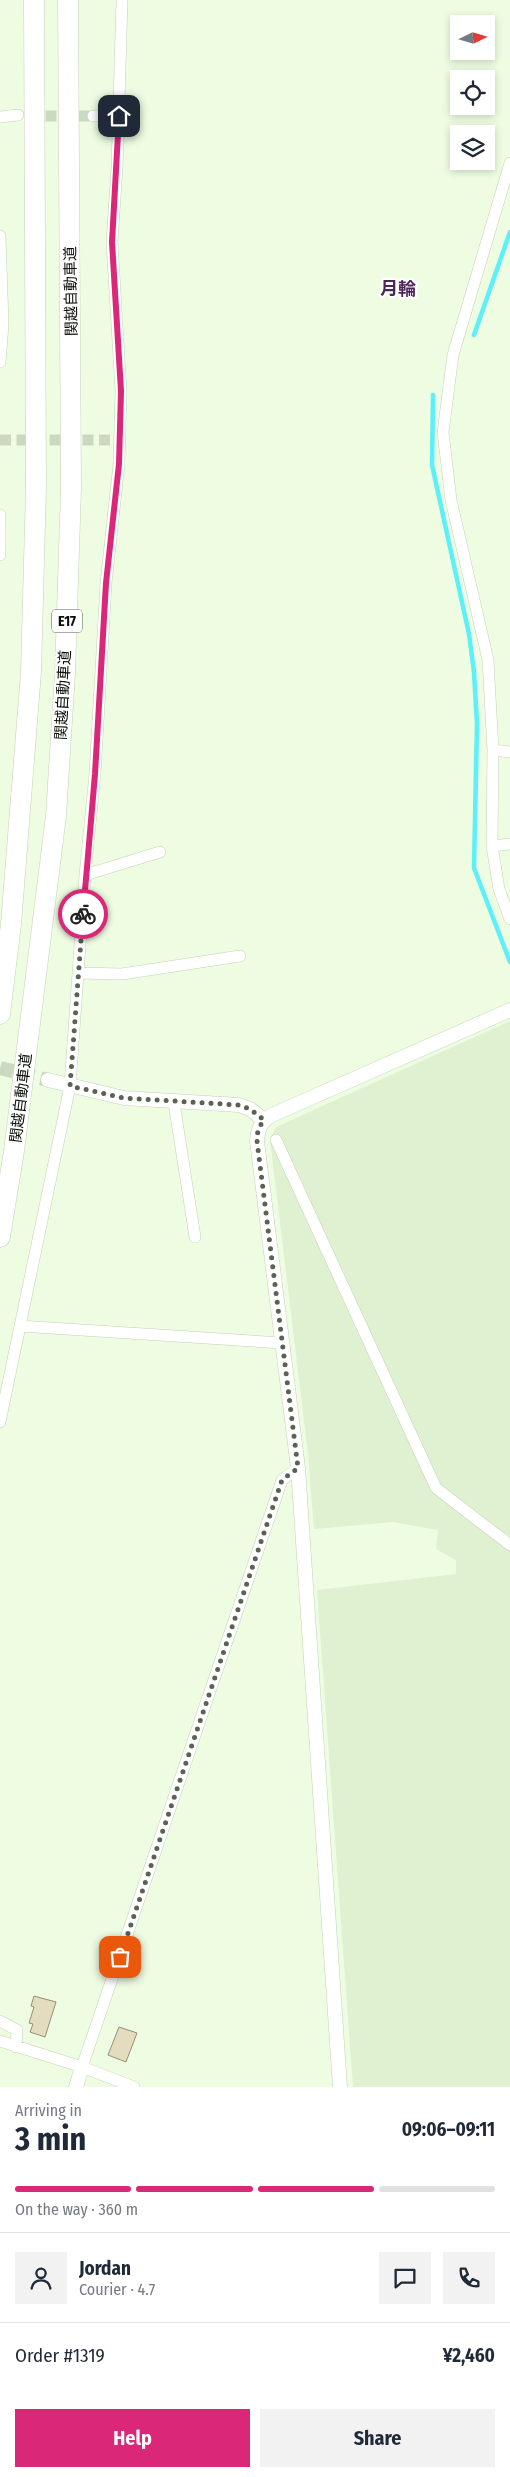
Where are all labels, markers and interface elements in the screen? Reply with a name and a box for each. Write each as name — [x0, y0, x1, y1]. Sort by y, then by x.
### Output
north arrow — [450, 15, 495, 60]
map controls — [450, 15, 495, 170]
button: locate — [450, 70, 495, 115]
pin — [98, 95, 140, 137]
icon: home — [105, 102, 133, 130]
button: layers — [450, 125, 495, 170]
street label: 関越自動車道 — [61, 246, 81, 336]
district label: 月輪 — [380, 278, 416, 300]
road number: E17 — [52, 610, 82, 632]
street label: 関越自動車道 — [52, 650, 74, 740]
courier — [58, 889, 108, 939]
icon: bike — [69, 900, 97, 928]
street label: 関越自動車道 — [7, 1052, 35, 1144]
pin — [99, 1936, 141, 1978]
icon: bag — [106, 1943, 134, 1971]
text: Arriving in — [15, 2101, 82, 2120]
text: 09:06–09:11 — [402, 2118, 495, 2141]
text: 3 min — [15, 2120, 86, 2158]
text: On the way · 360 m — [15, 2200, 138, 2219]
button: person — [15, 2252, 67, 2304]
button: chat — [379, 2252, 431, 2304]
button: phone — [443, 2252, 495, 2304]
text: Jordan — [79, 2257, 131, 2280]
text: Courier · 4.7 — [79, 2280, 155, 2299]
text: Order #1319 — [15, 2344, 105, 2367]
text: ¥2,460 — [443, 2344, 495, 2367]
button: Help — [15, 2409, 250, 2467]
button: Share — [260, 2409, 495, 2467]

